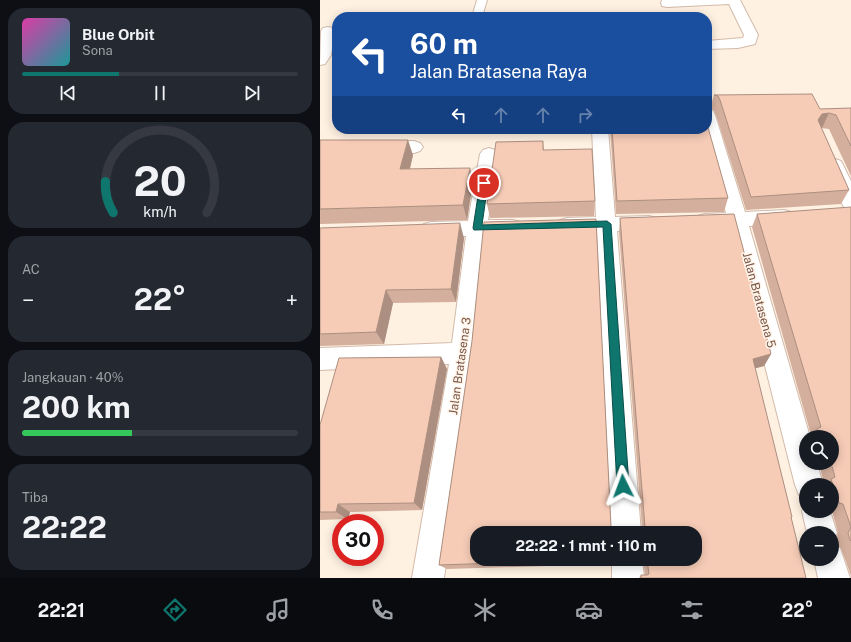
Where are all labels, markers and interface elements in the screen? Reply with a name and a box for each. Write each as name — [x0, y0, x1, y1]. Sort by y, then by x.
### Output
text: Blue Orbit — [82, 26, 155, 43]
text: 60 m — [410, 27, 478, 60]
icon: left — [344, 28, 396, 80]
text: Sona — [82, 43, 113, 58]
text: Jalan Bratasena Raya — [410, 61, 587, 82]
icon: previous — [57, 82, 79, 104]
icon: pause — [149, 82, 171, 104]
icon: next — [241, 82, 263, 104]
icon: left — [448, 104, 470, 126]
icon: ahead — [490, 104, 512, 126]
icon: ahead — [532, 104, 554, 126]
icon: right — [574, 104, 596, 126]
text: 20 — [133, 156, 187, 205]
pin — [467, 166, 501, 200]
icon: arrive — [473, 172, 495, 194]
text: km/h — [143, 203, 177, 220]
street label: Jalan Bratasena 5 — [739, 251, 779, 350]
text: AC — [22, 262, 40, 277]
text: 22° — [134, 281, 186, 317]
text: − — [22, 287, 34, 313]
text: + — [286, 287, 298, 313]
street label: Jalan Bratasena 3 — [446, 316, 474, 416]
text: Jangkauan · 40% — [22, 370, 123, 385]
text: 200 km — [22, 389, 131, 425]
map controls — [799, 430, 839, 566]
button: search — [799, 430, 839, 470]
position arrow — [602, 465, 644, 507]
button: + — [799, 478, 839, 518]
text: Tiba — [22, 490, 48, 505]
text: 22:22 — [22, 509, 107, 545]
speed limit sign: 30 — [332, 514, 384, 566]
button: − — [799, 526, 839, 566]
text: 22:22 · 1 mnt · 110 m — [515, 537, 657, 554]
icon: directions — [161, 596, 189, 624]
icon: music — [264, 596, 292, 624]
icon: phone — [368, 596, 396, 624]
icon: climate — [471, 596, 499, 624]
icon: car — [575, 596, 603, 624]
icon: filters — [678, 596, 706, 624]
text: 22:21 — [38, 600, 85, 621]
text: 22° — [782, 600, 813, 621]

